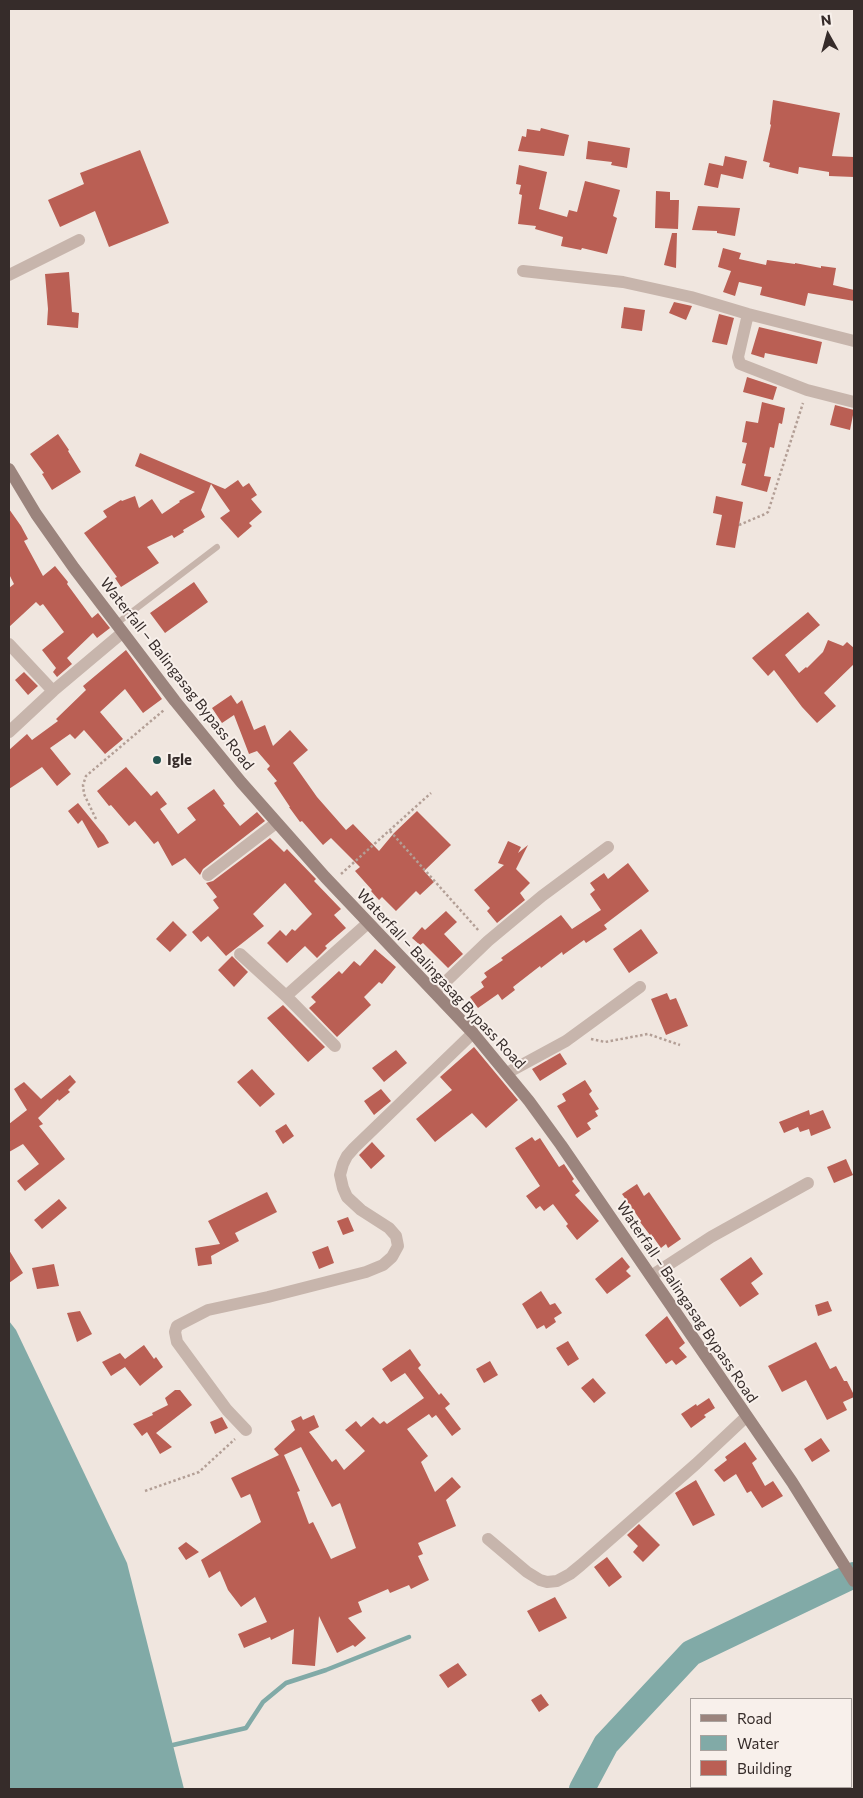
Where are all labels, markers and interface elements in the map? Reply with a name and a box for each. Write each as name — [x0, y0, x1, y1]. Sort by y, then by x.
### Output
north arrow — [803, 10, 853, 60]
text: N — [820, 11, 832, 29]
street label: Waterfall ‒ Balingasag Bypass Road — [96, 574, 258, 774]
place label: Igle — [167, 751, 192, 769]
marker: Igle — [151, 754, 163, 766]
street label: Waterfall ‒ Balingasag Bypass Road — [353, 885, 529, 1073]
street label: Waterfall ‒ Balingasag Bypass Road — [613, 1198, 761, 1406]
legend — [690, 1698, 853, 1788]
text: Road — [737, 1709, 772, 1727]
text: Water — [737, 1734, 779, 1752]
text: Building — [737, 1759, 792, 1777]

